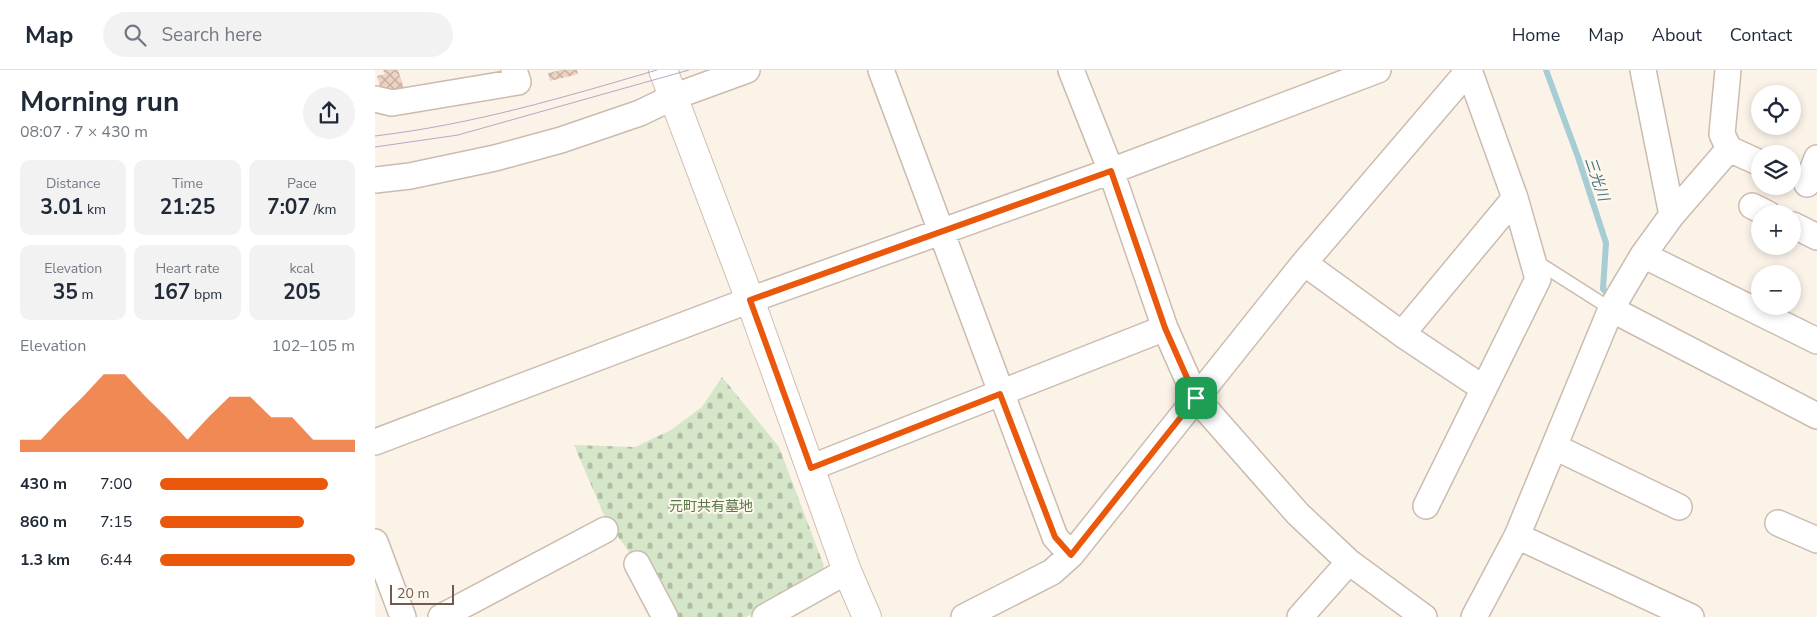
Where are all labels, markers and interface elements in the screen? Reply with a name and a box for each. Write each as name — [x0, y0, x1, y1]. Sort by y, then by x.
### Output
search box — [103, 12, 453, 57]
text: Map — [25, 19, 73, 51]
icon: search — [121, 21, 149, 49]
text: Search here — [161, 22, 262, 48]
text: Home — [1512, 23, 1560, 47]
text: Map — [1588, 23, 1624, 47]
text: About — [1652, 23, 1702, 47]
text: Contact — [1730, 23, 1792, 47]
text: Morning run — [20, 83, 179, 121]
map controls — [1751, 85, 1801, 315]
button: locate — [1751, 85, 1801, 135]
button: share — [303, 87, 355, 139]
text: 08:07 · 7 × 430 m — [20, 121, 148, 143]
button: layers — [1751, 145, 1801, 195]
water label: 三光川 — [1580, 154, 1614, 205]
text: Distance — [46, 174, 100, 193]
text: Time — [172, 174, 203, 193]
text: Pace — [287, 174, 317, 193]
text: 3.01 — [40, 193, 83, 221]
text: 21:25 — [160, 193, 215, 221]
text: 7:07 — [267, 193, 310, 221]
text: km — [83, 200, 106, 219]
text: /km — [310, 200, 337, 219]
button: + — [1751, 205, 1801, 255]
text: Elevation — [44, 259, 102, 278]
text: Heart rate — [155, 259, 220, 278]
text: kcal — [289, 259, 314, 278]
button: − — [1751, 265, 1801, 315]
text: 35 — [53, 278, 78, 306]
text: 167 — [153, 278, 190, 306]
text: 205 — [283, 278, 321, 306]
text: m — [78, 285, 94, 304]
text: bpm — [190, 285, 222, 304]
text: Elevation — [20, 335, 86, 357]
text: 102–105 m — [272, 335, 355, 357]
pin — [1175, 377, 1217, 419]
icon: arrive — [1182, 384, 1210, 412]
text: 430 m — [20, 473, 67, 495]
text: 7:00 — [100, 473, 132, 495]
park label: 元町共有墓地 — [669, 497, 753, 516]
text: 860 m — [20, 511, 67, 533]
text: 7:15 — [100, 511, 132, 533]
text: 1.3 km — [20, 549, 70, 571]
text: 6:44 — [100, 549, 132, 571]
scale bar — [390, 582, 454, 605]
text: 20 m — [397, 584, 429, 603]

